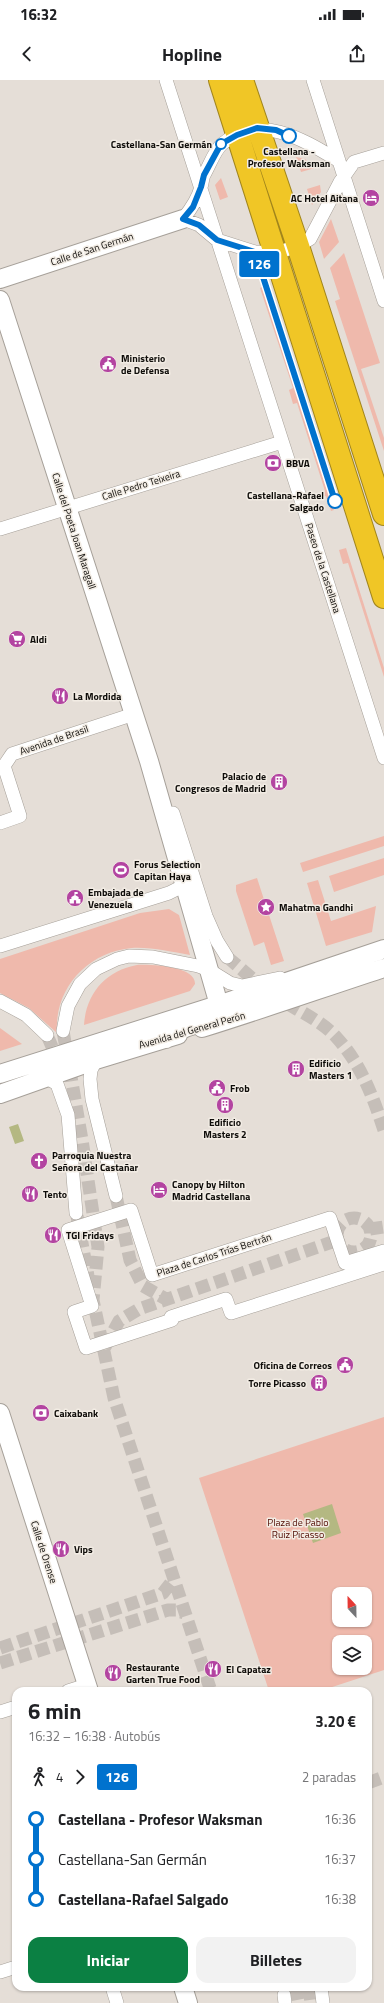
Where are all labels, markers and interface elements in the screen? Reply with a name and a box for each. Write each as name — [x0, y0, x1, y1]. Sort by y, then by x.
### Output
text: 16:32 — [20, 3, 57, 26]
text: Hopline — [162, 41, 222, 68]
icon: back — [16, 43, 38, 65]
icon: share — [346, 43, 368, 65]
marker: Castellana - Profesor Waksman — [281, 128, 297, 144]
place label: Castellana-San Germán — [111, 137, 212, 152]
marker: Castellana-San Germán — [215, 138, 227, 150]
place label: Castellana - Profesor Waksman — [248, 144, 330, 171]
hotel icon: AC Hotel Aitana — [361, 188, 381, 208]
place label: AC Hotel Aitana — [291, 191, 358, 206]
street label: Calle de San Germán — [49, 229, 135, 269]
line badge: 126 — [236, 251, 282, 277]
text: 126 — [247, 253, 271, 274]
place label: Ministerio de Defensa — [121, 351, 169, 378]
public building icon: Ministerio de Defensa — [98, 354, 118, 374]
bank icon: BBVA — [263, 453, 283, 473]
place label: BBVA — [286, 456, 310, 471]
street label: Calle Pedro Teixeira — [100, 466, 182, 504]
street label: Calle del Poeta Joan Maragall — [48, 471, 100, 591]
place label: Castellana-Rafael Salgado — [247, 488, 324, 515]
marker: Castellana-Rafael Salgado — [327, 493, 343, 509]
street label: Paseo de la Castellana — [301, 521, 345, 615]
supermarket icon: Aldi — [7, 629, 27, 649]
place label: Aldi — [30, 632, 47, 647]
restaurant icon: La Mordida — [50, 686, 70, 706]
place label: La Mordida — [73, 689, 121, 704]
street label: Avenida de Brasil — [18, 721, 90, 759]
place label: Palacio de Congresos de Madrid — [175, 769, 266, 796]
building icon: Palacio de Congresos de Madrid — [269, 772, 289, 792]
place label: Forus Selection Capitan Haya — [134, 857, 201, 884]
sports icon: Forus Selection Capitan Haya — [111, 860, 131, 880]
place label: Embajada de Venezuela — [88, 885, 144, 912]
public building icon: Embajada de Venezuela — [65, 888, 85, 908]
place icon: Mahatma Gandhi — [256, 897, 276, 917]
place label: Mahatma Gandhi — [279, 900, 353, 915]
street label: Avenida del General Perón — [137, 1008, 247, 1052]
place label: Edificio Masters 1 — [309, 1056, 352, 1083]
building icon: Edificio Masters 1 — [286, 1059, 306, 1079]
public building icon: Frob — [207, 1078, 227, 1098]
place label: Frob — [230, 1081, 250, 1096]
building icon: Edificio Masters 2 — [215, 1095, 235, 1115]
place label: Edificio Masters 2 — [203, 1115, 247, 1142]
place label: Parroquia Nuestra Señora del Castañar — [52, 1148, 139, 1175]
church icon: Parroquia Nuestra Señora del Castañar — [29, 1151, 49, 1171]
place label: Canopy by Hilton Madrid Castellana — [172, 1177, 250, 1204]
hotel icon: Canopy by Hilton Madrid Castellana — [149, 1180, 169, 1200]
restaurant icon: Tento — [20, 1184, 40, 1204]
place label: Tento — [43, 1187, 67, 1202]
restaurant icon: TGI Fridays — [43, 1225, 63, 1245]
place label: TGI Fridays — [66, 1228, 114, 1243]
street label: Plaza de Carlos Trías Bertrán — [155, 1229, 273, 1281]
public building icon: Oficina de Correos — [335, 1355, 355, 1375]
place label: Oficina de Correos — [253, 1358, 332, 1373]
building icon: Torre Picasso — [309, 1373, 329, 1393]
place label: Torre Picasso — [249, 1376, 306, 1391]
bank icon: Caixabank — [31, 1403, 51, 1423]
place label: Caixabank — [54, 1406, 99, 1421]
park label: Plaza de Pablo Ruiz Picasso — [267, 1515, 329, 1542]
street label: Calle de Orense — [27, 1519, 61, 1585]
restaurant icon: Vips — [51, 1539, 71, 1559]
place label: Vips — [74, 1542, 93, 1557]
north arrow — [332, 1587, 372, 1627]
map controls — [332, 1587, 372, 1675]
button: layers — [332, 1635, 372, 1675]
restaurant icon: El Capataz — [203, 1659, 223, 1679]
place label: Restaurante Garten True Food — [126, 1660, 200, 1687]
place label: El Capataz — [226, 1662, 271, 1677]
restaurant icon: Restaurante Garten True Food — [103, 1663, 123, 1683]
text: 6 min — [28, 1694, 81, 1728]
text: 3.20 € — [315, 1710, 356, 1733]
text: 16:32 – 16:38 · Autobús — [28, 1726, 160, 1746]
icon: walk — [28, 1766, 50, 1788]
icon: forward — [69, 1766, 91, 1788]
text: 126 — [105, 1766, 129, 1787]
text: 4 — [56, 1767, 63, 1787]
text: 2 paradas — [302, 1767, 356, 1787]
text: Castellana - Profesor Waksman — [58, 1808, 262, 1831]
text: 16:36 — [324, 1809, 356, 1829]
text: Castellana-San Germán — [58, 1848, 207, 1871]
text: 16:37 — [324, 1849, 356, 1869]
text: Castellana-Rafael Salgado — [58, 1888, 229, 1911]
text: 16:38 — [324, 1889, 356, 1909]
button: Iniciar — [28, 1937, 188, 1983]
button: Billetes — [196, 1937, 356, 1983]

